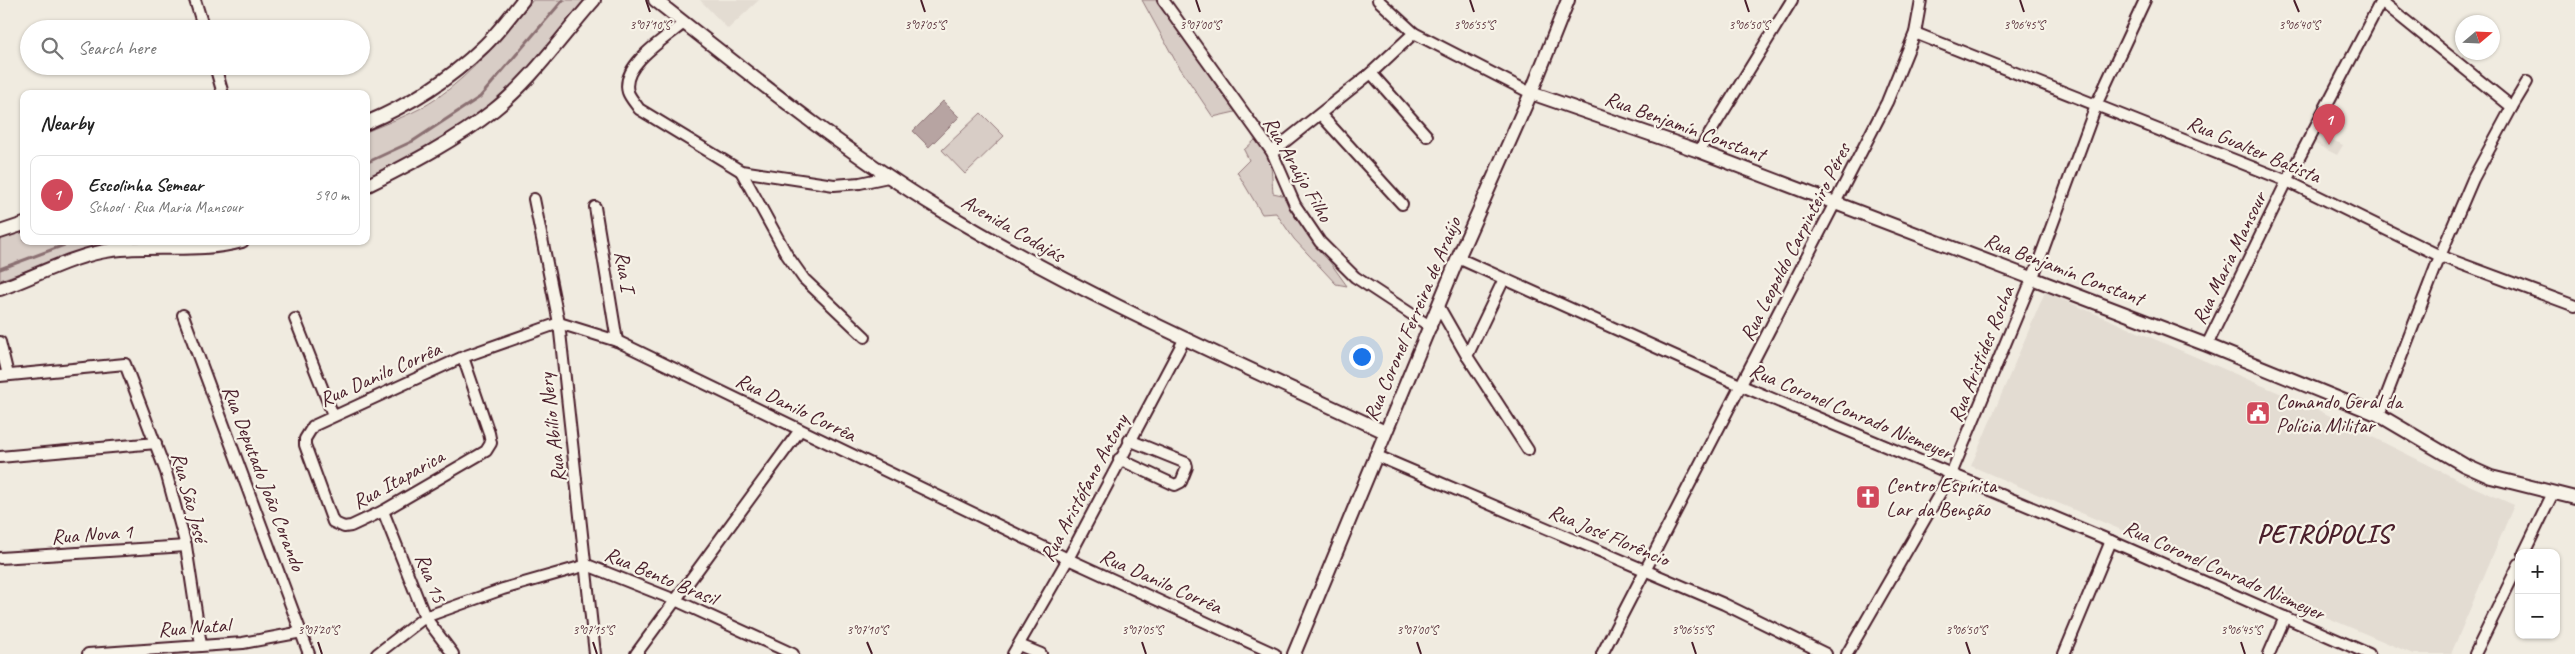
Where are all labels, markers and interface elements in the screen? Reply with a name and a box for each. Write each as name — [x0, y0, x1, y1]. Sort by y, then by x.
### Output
north arrow — [2455, 15, 2500, 60]
text: 3°07'10"S — [630, 17, 672, 33]
text: 3°07'05"S — [905, 17, 947, 33]
text: 3°07'00"S — [1180, 17, 1222, 33]
text: 3°06'55"S — [1454, 17, 1496, 33]
text: 3°06'50"S — [1729, 17, 1771, 33]
text: 3°06'45"S — [2004, 17, 2046, 33]
text: 3°06'40"S — [2279, 17, 2321, 33]
search box — [20, 20, 370, 75]
icon: search — [38, 34, 66, 62]
text: Search here — [78, 36, 155, 60]
street label: Rua Benjamín Constant — [1601, 85, 1771, 168]
pin: 1 — [2313, 104, 2345, 145]
street label: Rua Gualter Batista — [2183, 109, 2326, 189]
text: Nearby — [40, 110, 93, 136]
street label: Rua Araújo Filho — [1258, 112, 1339, 228]
street label: Rua Leopoldo Carpinteiro Péres — [1734, 137, 1857, 345]
text: Escolinha Semear — [88, 173, 203, 197]
text: 1 — [53, 185, 61, 205]
text: 590 m — [315, 185, 349, 205]
street label: Rua Maria Mansour — [2186, 185, 2273, 328]
street label: Avenida Codajás — [957, 188, 1071, 269]
text: School · Rua Maria Mansour — [88, 197, 243, 217]
street label: Rua Coronel Ferreira de Araújo — [1357, 212, 1467, 425]
street label: Rua Benjamín Constant — [1981, 227, 2150, 312]
street label: Rua I — [609, 249, 642, 297]
street label: Rua Aristides Rocha — [1942, 281, 2021, 426]
street label: Rua Danilo Corrêa — [315, 335, 447, 412]
your location — [1349, 344, 1375, 370]
street label: Rua Coronel Conrado Niemeyer — [1746, 357, 1957, 466]
street label: Rua Danilo Corrêa — [732, 367, 862, 448]
street label: Rua Abílio Nery — [532, 370, 572, 484]
street label: Rua Deputado João Corando — [217, 382, 312, 576]
place label: Comando Geral da Polícia Militar — [2276, 388, 2405, 438]
public building icon: Comando Geral da Polícia Militar — [2245, 400, 2271, 426]
street label: Rua Aristófano Antony — [1034, 408, 1135, 566]
street label: Rua Itaparica — [348, 442, 450, 515]
street label: Rua São José — [166, 449, 215, 548]
place label: Centro Espírita Lar da Benção — [1886, 472, 1998, 522]
church icon: Centro Espírita Lar da Benção — [1855, 484, 1881, 510]
street label: Rua José Florêncio — [1545, 498, 1676, 573]
street label: Rua Coronel Conrado Niemeyer — [2120, 514, 2330, 627]
district label: PETRÓPOLIS — [2257, 517, 2396, 550]
street label: Rua Nova 1 — [50, 518, 135, 550]
street label: Rua Bento Brasil — [601, 541, 724, 613]
street label: Rua Danilo Corrêa — [1096, 543, 1228, 620]
map controls — [2515, 549, 2560, 639]
button: + — [2515, 549, 2560, 594]
street label: Rua 15 — [409, 550, 453, 608]
button: − — [2515, 594, 2560, 639]
street label: Rua Natal — [157, 611, 234, 642]
text: 3°07'20"S — [298, 622, 340, 638]
text: 3°07'15"S — [573, 622, 615, 638]
text: 3°07'10"S — [847, 622, 889, 638]
text: 3°07'05"S — [1122, 622, 1164, 638]
text: 3°07'00"S — [1397, 622, 1439, 638]
text: 3°06'55"S — [1672, 622, 1714, 638]
text: 3°06'50"S — [1946, 622, 1988, 638]
text: 3°06'45"S — [2221, 622, 2263, 638]

